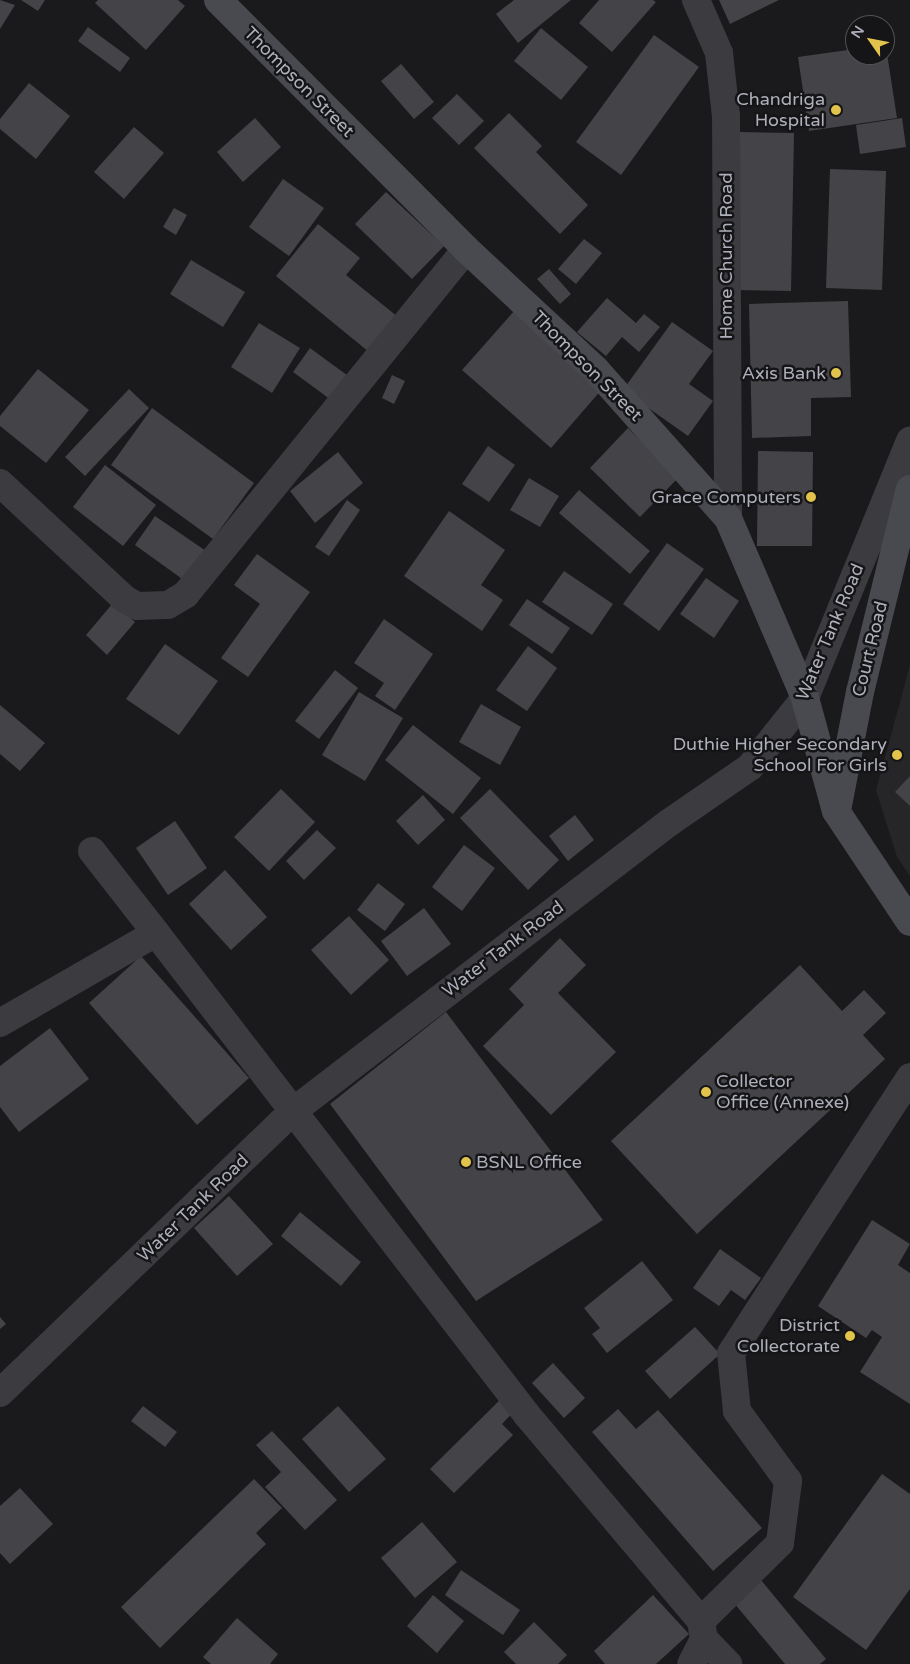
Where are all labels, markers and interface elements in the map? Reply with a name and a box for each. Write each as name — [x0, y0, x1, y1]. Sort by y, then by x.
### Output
north arrow — [845, 15, 895, 65]
street label: Thompson Street — [239, 22, 359, 142]
text: N — [848, 23, 868, 41]
place label: Chandriga Hospital — [736, 89, 825, 132]
marker: Chandriga Hospital — [829, 103, 843, 117]
street label: Home Church Road — [715, 172, 737, 340]
street label: Thompson Street — [527, 306, 647, 426]
place label: Axis Bank — [742, 362, 826, 384]
marker: Axis Bank — [830, 367, 842, 379]
place label: Grace Computers — [651, 486, 801, 508]
marker: Grace Computers — [805, 491, 817, 503]
street label: Water Tank Road — [791, 560, 869, 704]
street label: Court Road — [848, 599, 892, 699]
place label: Duthie Higher Secondary School For Girls — [673, 734, 887, 776]
marker: Duthie Higher Secondary School For Girls — [891, 749, 903, 761]
street label: Water Tank Road — [438, 896, 568, 1002]
place label: Collector Office (Annexe) — [716, 1071, 849, 1114]
marker: Collector Office (Annexe) — [700, 1086, 712, 1098]
street label: Water Tank Road — [133, 1149, 253, 1267]
place label: BSNL Office — [476, 1151, 582, 1173]
marker: BSNL Office — [460, 1156, 472, 1168]
place label: District Collectorate — [737, 1315, 840, 1358]
marker: District Collectorate — [844, 1330, 856, 1342]

